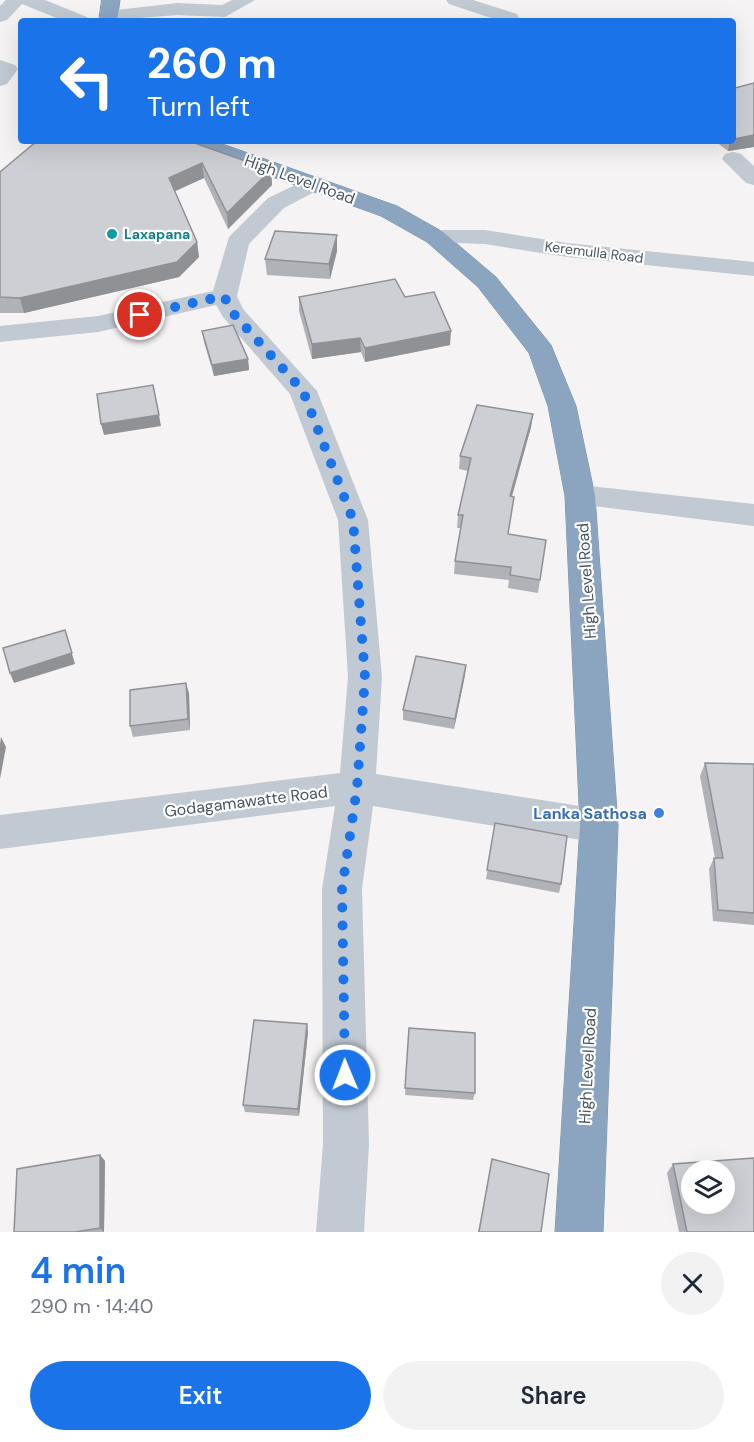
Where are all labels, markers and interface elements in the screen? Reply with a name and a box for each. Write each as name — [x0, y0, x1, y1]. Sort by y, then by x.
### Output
text: 260 m — [147, 36, 277, 91]
icon: left — [48, 42, 126, 120]
text: Turn left — [147, 89, 250, 124]
street label: High Level Road — [242, 150, 358, 209]
place label: Laxapana — [124, 225, 190, 243]
marker: Laxapana — [105, 227, 119, 241]
street label: Keremulla Road — [544, 237, 644, 267]
pin — [114, 289, 165, 340]
icon: arrive — [123, 298, 156, 331]
street label: High Level Road — [572, 522, 601, 640]
street label: Godagamawatte Road — [163, 781, 329, 822]
place label: Lanka Sathosa — [533, 803, 647, 824]
marker: Lanka Sathosa — [652, 806, 666, 820]
street label: High Level Road — [574, 1007, 601, 1125]
position arrow — [313, 1043, 377, 1107]
map controls — [681, 1160, 735, 1214]
button: layers — [681, 1160, 735, 1214]
text: 4 min — [30, 1247, 126, 1294]
button: close — [661, 1252, 724, 1315]
text: 290 m · 14:40 — [30, 1293, 154, 1319]
button: Exit — [30, 1361, 371, 1430]
button: Share — [383, 1361, 724, 1430]

